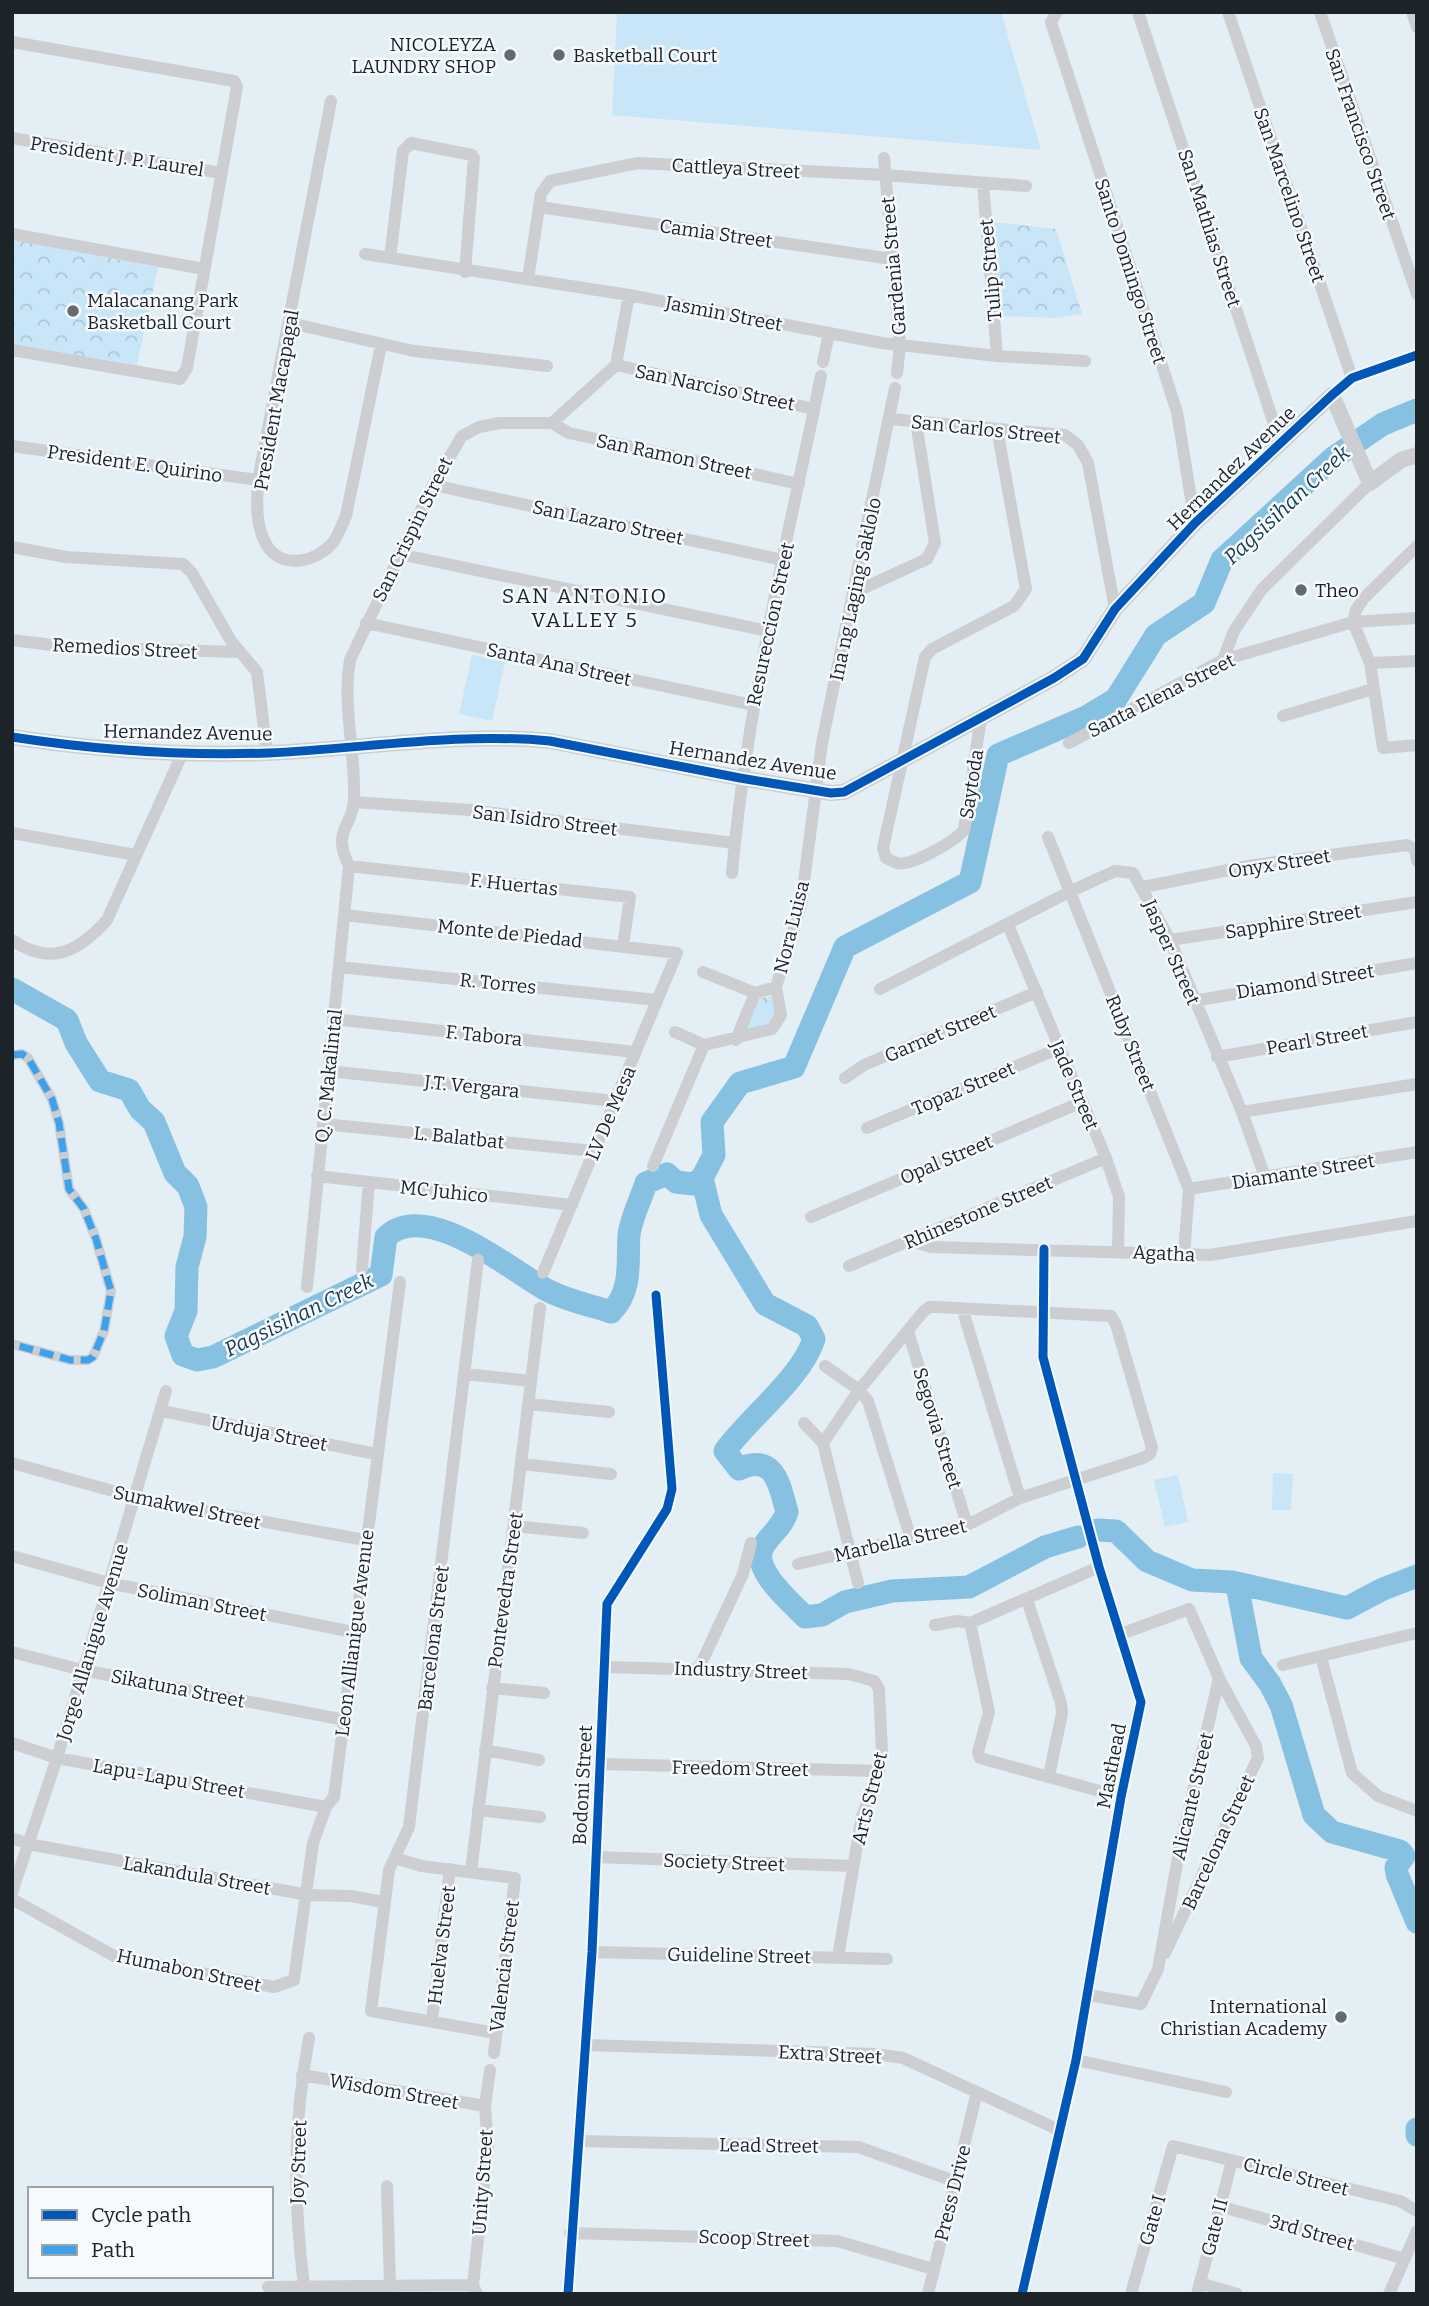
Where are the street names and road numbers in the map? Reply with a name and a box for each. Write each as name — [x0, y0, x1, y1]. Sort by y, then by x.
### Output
street label: San Francisco Street — [1320, 45, 1401, 223]
street label: San Marcelino Street — [1249, 105, 1330, 286]
street label: President J. P. Laurel — [28, 131, 205, 182]
street label: San Mathias Street — [1173, 146, 1246, 310]
street label: Cattleya Street — [671, 154, 801, 183]
street label: Santo Domingo Street — [1090, 175, 1171, 367]
street label: Gardenia Street — [876, 196, 911, 336]
street label: Camia Street — [658, 214, 774, 253]
street label: Tulip Street — [975, 218, 1006, 322]
street label: Jasmin Street — [663, 291, 784, 336]
street label: President Macapagal — [249, 308, 304, 492]
street label: San Narciso Street — [633, 359, 797, 416]
street label: Hernandez Avenue — [1163, 401, 1300, 535]
street label: San Carlos Street — [910, 410, 1062, 449]
street label: San Ramon Street — [594, 429, 754, 484]
street label: President E. Quirino — [46, 440, 224, 487]
street label: San Crispin Street — [367, 453, 458, 605]
street label: San Lazaro Street — [530, 495, 686, 550]
street label: Ina ng Laging Saklolo — [825, 495, 886, 683]
street label: Resureccion Street — [742, 540, 799, 708]
street label: Remedios Street — [52, 633, 198, 664]
street label: Santa Ana Street — [485, 638, 633, 691]
street label: Santa Elena Street — [1084, 648, 1239, 742]
street label: Hernandez Avenue — [103, 720, 273, 745]
street label: Hernandez Avenue — [668, 736, 838, 785]
street label: Saytoda — [955, 747, 988, 820]
street label: San Isidro Street — [471, 800, 619, 841]
street label: Onyx Street — [1226, 844, 1332, 883]
street label: F. Huertas — [469, 868, 559, 901]
street label: Nora Luisa — [769, 878, 814, 976]
street label: Jasper Street — [1138, 895, 1205, 1009]
street label: Sapphire Street — [1223, 899, 1363, 944]
street label: Monte de Piedad — [436, 914, 584, 953]
street label: Diamond Street — [1235, 959, 1376, 1004]
street label: R. Torres — [458, 968, 537, 999]
street label: Ruby Street — [1101, 992, 1160, 1095]
street label: Garnet Street — [881, 1000, 1000, 1067]
street label: Q. C. Makalintal — [310, 1008, 347, 1144]
street label: Pearl Street — [1264, 1019, 1370, 1060]
street label: F. Tabora — [444, 1020, 524, 1051]
street label: Jade Street — [1045, 1036, 1104, 1134]
street label: Topaz Street — [908, 1056, 1018, 1120]
street label: LV De Mesa — [580, 1062, 641, 1164]
street label: J.T. Vergara — [422, 1070, 521, 1103]
street label: L. Balatbat — [412, 1121, 506, 1154]
street label: Opal Street — [896, 1130, 996, 1189]
street label: Diamante Street — [1230, 1149, 1376, 1194]
street label: Rhinestone Street — [901, 1171, 1056, 1254]
street label: MC Juhico — [399, 1175, 489, 1208]
street label: Agatha — [1132, 1240, 1196, 1267]
street label: Segovia Street — [908, 1365, 967, 1492]
street label: Urduja Street — [209, 1411, 329, 1456]
street label: Sumakwel Street — [111, 1481, 263, 1534]
street label: Pontevedra Street — [483, 1510, 528, 1670]
street label: Marbella Street — [832, 1514, 969, 1567]
street label: Leon Allianigue Avenue — [330, 1528, 379, 1738]
street label: Jorge Allanigue Avenue — [51, 1541, 133, 1744]
street label: Barcelona Street — [413, 1564, 454, 1712]
street label: Soliman Street — [135, 1579, 269, 1626]
street label: Industry Street — [674, 1657, 808, 1684]
street label: Sikatuna Street — [109, 1664, 247, 1713]
street label: Masthead — [1092, 1721, 1131, 1811]
street label: Bodoni Street — [568, 1724, 597, 1846]
street label: Alicante Street — [1167, 1730, 1218, 1862]
street label: Arts Street — [847, 1749, 892, 1847]
street label: Lapu-Lapu Street — [91, 1754, 247, 1803]
street label: Freedom Street — [671, 1756, 809, 1781]
street label: Barcelona Street — [1177, 1771, 1260, 1913]
street label: Society Street — [663, 1849, 785, 1876]
street label: Lakandula Street — [121, 1851, 273, 1900]
street label: Huelva Street — [423, 1884, 460, 2006]
street label: Valencia Street — [485, 1899, 524, 2033]
street label: Guideline Street — [667, 1943, 811, 1968]
street label: Humabon Street — [115, 1944, 263, 1997]
street label: Extra Street — [777, 2040, 883, 2069]
street label: Wisdom Street — [327, 2069, 461, 2114]
street label: Joy Street — [286, 2119, 311, 2205]
street label: Unity Street — [467, 2128, 498, 2236]
street label: Lead Street — [719, 2133, 819, 2158]
street label: Press Drive — [929, 2143, 976, 2244]
street label: Circle Street — [1241, 2152, 1351, 2201]
street label: Gate I — [1134, 2192, 1171, 2248]
street label: Gate II — [1196, 2196, 1233, 2258]
street label: 3rd Street — [1267, 2209, 1357, 2256]
street label: Scoop Street — [698, 2225, 810, 2252]

